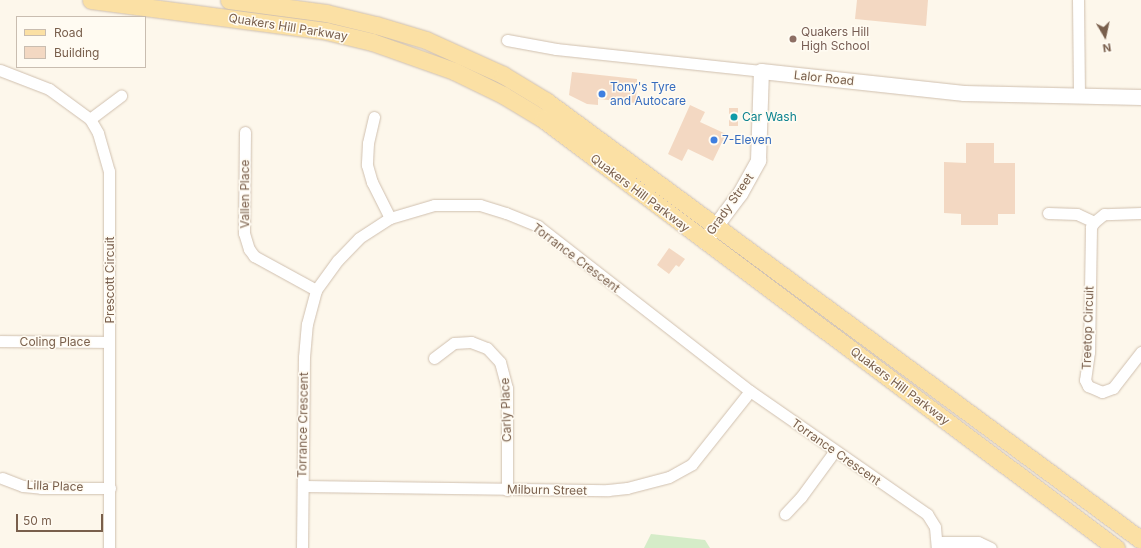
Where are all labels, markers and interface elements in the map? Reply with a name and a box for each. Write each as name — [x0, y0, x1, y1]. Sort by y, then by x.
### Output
street label: Quakers Hill Parkway — [227, 10, 349, 44]
legend — [16, 16, 146, 68]
north arrow — [1085, 16, 1125, 56]
text: Road — [54, 25, 83, 40]
place label: Quakers Hill High School — [801, 25, 870, 53]
marker: Quakers Hill High School — [788, 34, 798, 44]
text: N — [1102, 40, 1112, 55]
text: Building — [54, 45, 99, 60]
street label: Lalor Road — [793, 68, 855, 88]
place label: Tony's Tyre and Autocare — [610, 80, 686, 108]
marker: Tony's Tyre and Autocare — [597, 89, 607, 99]
place label: Car Wash — [742, 110, 797, 124]
marker: Car Wash — [729, 112, 739, 122]
place label: 7-Eleven — [722, 133, 772, 147]
marker: 7-Eleven — [709, 135, 719, 145]
street label: Quakers Hill Parkway — [588, 151, 692, 235]
street label: Vallen Place — [238, 160, 252, 228]
street label: Grady Street — [704, 171, 756, 237]
street label: Torrance Crescent — [530, 220, 622, 296]
street label: Prescott Circuit — [103, 236, 117, 324]
street label: Treetop Circuit — [1079, 286, 1097, 370]
street label: Coling Place — [20, 335, 90, 349]
street label: Quakers Hill Parkway — [848, 344, 952, 428]
street label: Torrance Crescent — [295, 372, 311, 478]
street label: Carly Place — [498, 378, 514, 442]
street label: Torrance Crescent — [789, 416, 883, 488]
street label: Lilla Place — [26, 478, 84, 494]
street label: Milburn Street — [507, 482, 587, 498]
scale bar — [18, 506, 105, 532]
text: 50 m — [23, 513, 52, 528]

